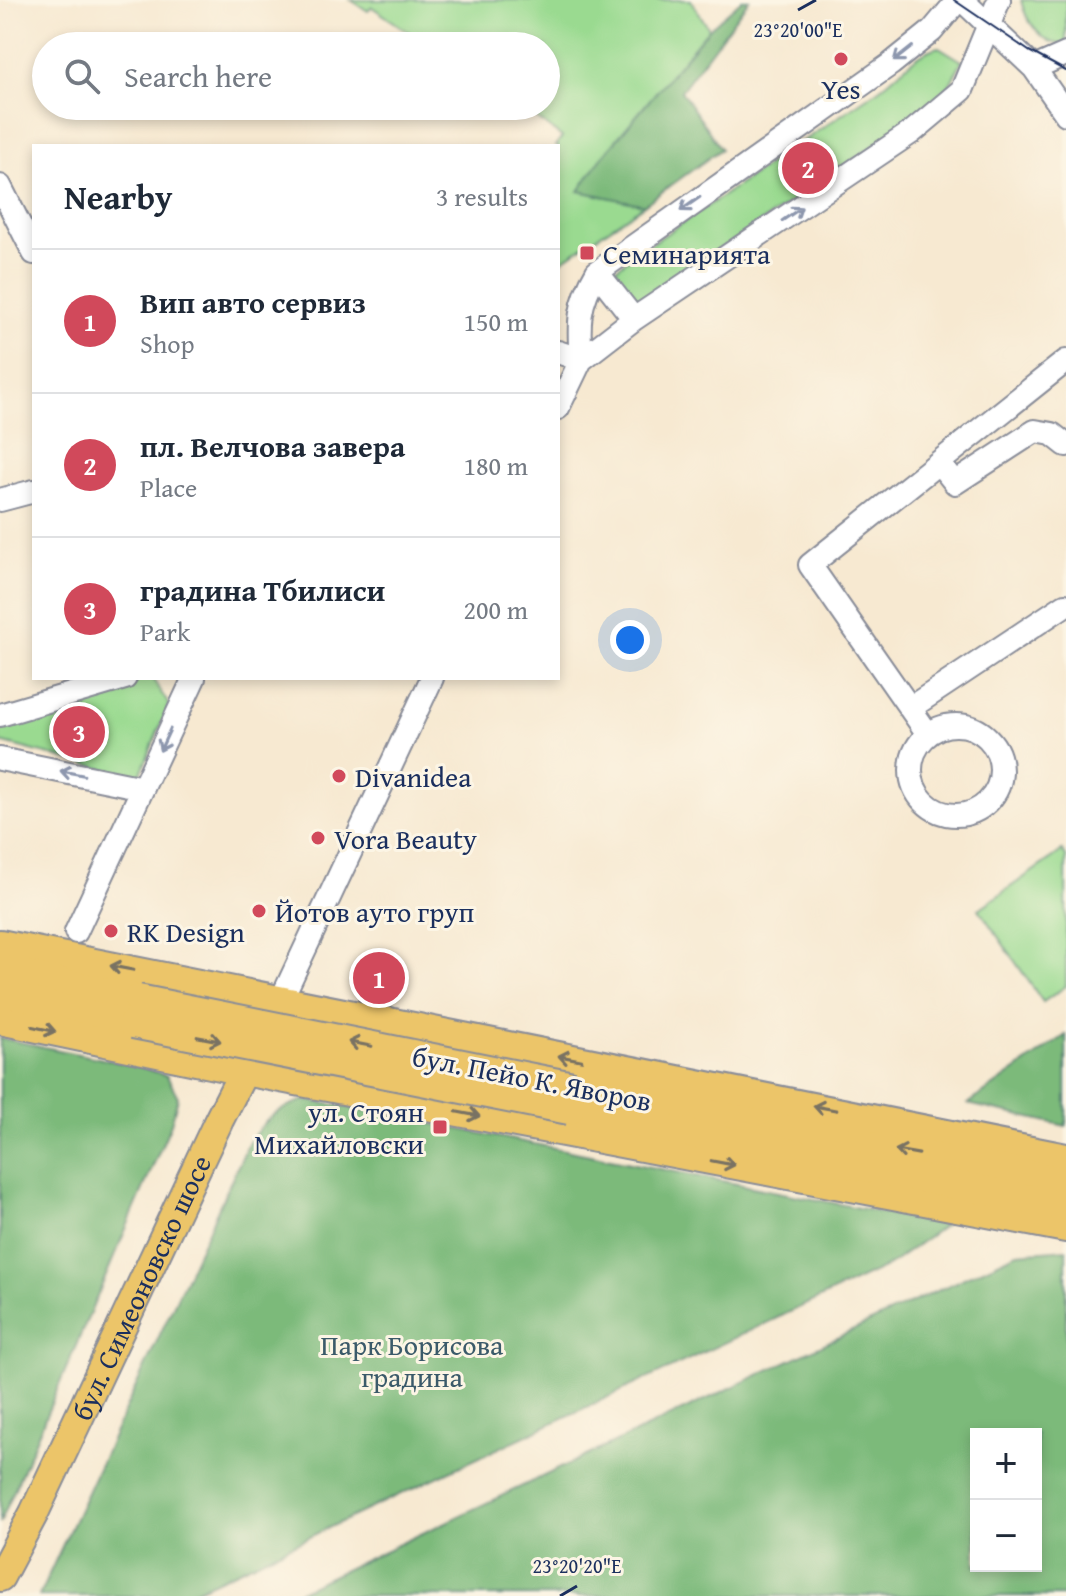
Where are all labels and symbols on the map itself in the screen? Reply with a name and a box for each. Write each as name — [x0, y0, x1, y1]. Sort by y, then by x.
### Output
text: 23°20'00"E — [754, 15, 842, 44]
one-way arrow — [893, 46, 914, 63]
marker: Yes — [832, 50, 850, 68]
place label: Yes — [821, 68, 861, 109]
pin: 2 — [782, 138, 834, 198]
one-way arrow — [680, 196, 702, 213]
one-way arrow — [781, 206, 803, 222]
place label: Семинарията — [603, 233, 771, 274]
marker: Семинарията — [578, 244, 596, 262]
your location — [610, 620, 650, 660]
pin: 3 — [53, 702, 105, 762]
one-way arrow — [157, 728, 172, 752]
place label: Divanidea — [355, 756, 472, 797]
one-way arrow — [59, 765, 85, 780]
marker: Divanidea — [330, 767, 348, 785]
place label: Vora Beauty — [334, 818, 477, 859]
marker: Vora Beauty — [309, 829, 327, 847]
place label: Йотов ауто груп — [275, 891, 475, 932]
marker: Йотов ауто груп — [250, 902, 268, 920]
place label: RK Design — [127, 911, 245, 952]
marker: RK Design — [102, 922, 120, 940]
pin: 1 — [353, 948, 405, 1008]
one-way arrow — [110, 960, 135, 975]
one-way arrow — [30, 1022, 56, 1037]
one-way arrow — [196, 1032, 222, 1047]
one-way arrow — [347, 1035, 373, 1050]
street label: бул. Пейо К. Яворов — [409, 1035, 655, 1121]
one-way arrow — [558, 1049, 583, 1064]
place label: ул. Стоян Михайловски — [254, 1091, 424, 1164]
one-way arrow — [813, 1100, 838, 1115]
one-way arrow — [454, 1107, 480, 1122]
marker: ул. Стоян Михайловски — [431, 1118, 449, 1136]
one-way arrow — [894, 1143, 920, 1158]
street label: бул. Симеоновско шосе — [60, 1148, 220, 1427]
one-way arrow — [710, 1156, 735, 1171]
park label: Парк Борисова градина — [321, 1324, 504, 1397]
text: 23°20'20"E — [533, 1551, 621, 1580]

